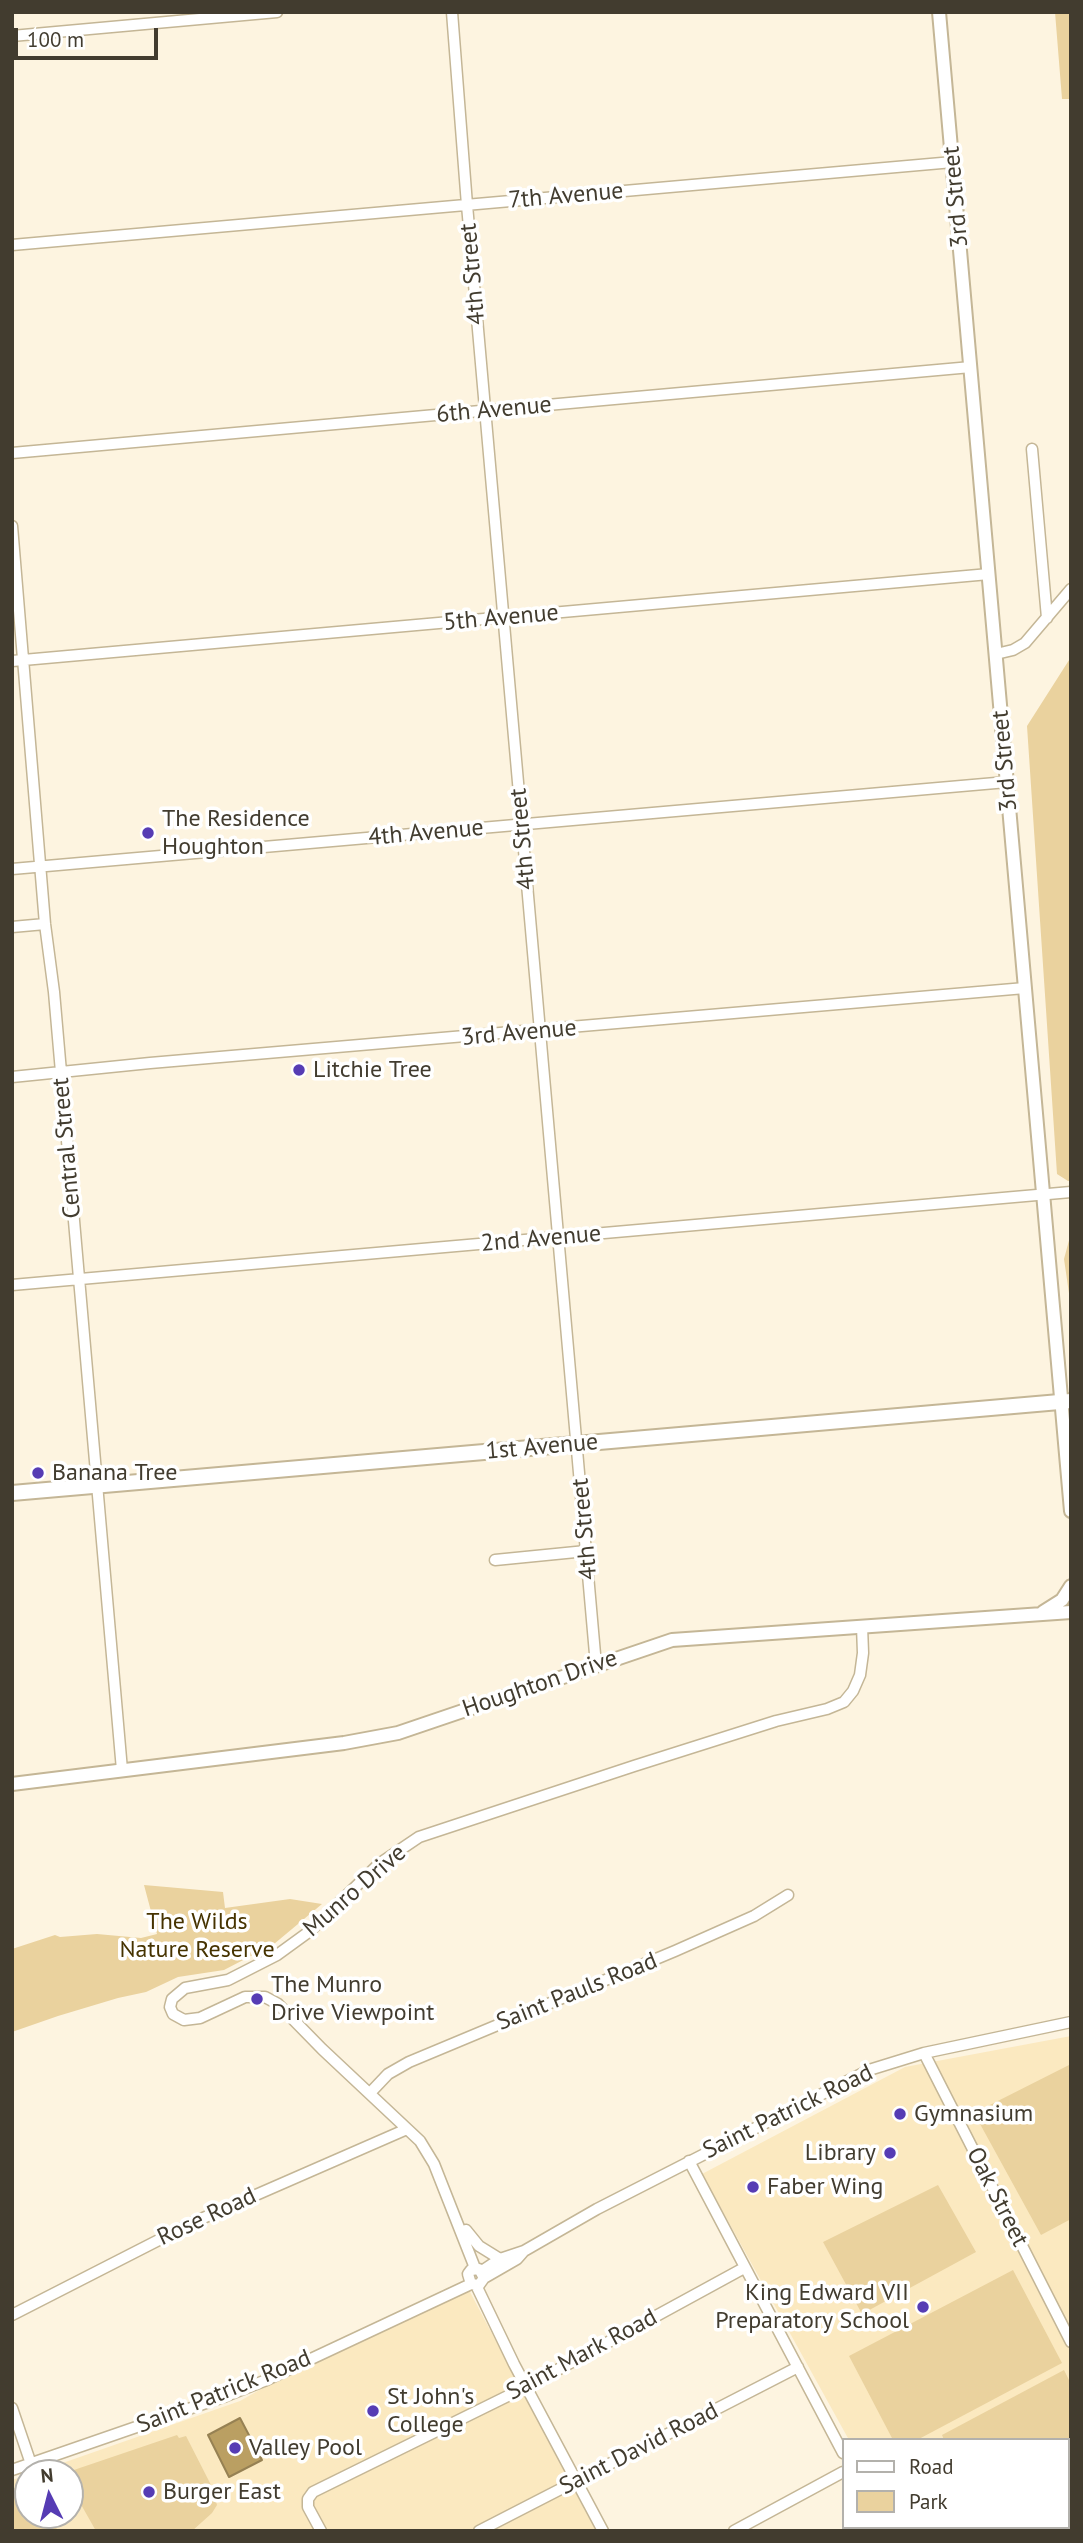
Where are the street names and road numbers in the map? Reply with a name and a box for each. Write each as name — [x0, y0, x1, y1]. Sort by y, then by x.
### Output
street label: 3rd Street — [937, 145, 975, 249]
street label: 7th Avenue — [507, 177, 625, 215]
street label: 4th Street — [454, 222, 492, 326]
street label: 6th Avenue — [435, 391, 553, 429]
street label: 5th Avenue — [442, 599, 560, 637]
street label: 3rd Street — [986, 709, 1024, 813]
street label: 4th Street — [504, 787, 542, 891]
street label: 4th Avenue — [367, 814, 485, 852]
street label: 3rd Avenue — [460, 1014, 578, 1052]
street label: Central Street — [47, 1076, 87, 1220]
street label: 2nd Avenue — [480, 1219, 602, 1259]
street label: 1st Avenue — [485, 1428, 599, 1466]
street label: 4th Street — [566, 1477, 604, 1581]
street label: Houghton Drive — [459, 1644, 621, 1724]
street label: Munro Drive — [298, 1839, 412, 1943]
street label: Saint Pauls Road — [493, 1947, 661, 2037]
street label: Saint Patrick Road — [698, 2058, 878, 2166]
street label: Oak Street — [960, 2143, 1034, 2251]
street label: Rose Road — [153, 2182, 261, 2252]
street label: Saint Mark Road — [502, 2303, 662, 2407]
street label: Saint Patrick Road — [133, 2344, 315, 2440]
street label: Saint David Road — [555, 2397, 723, 2501]

